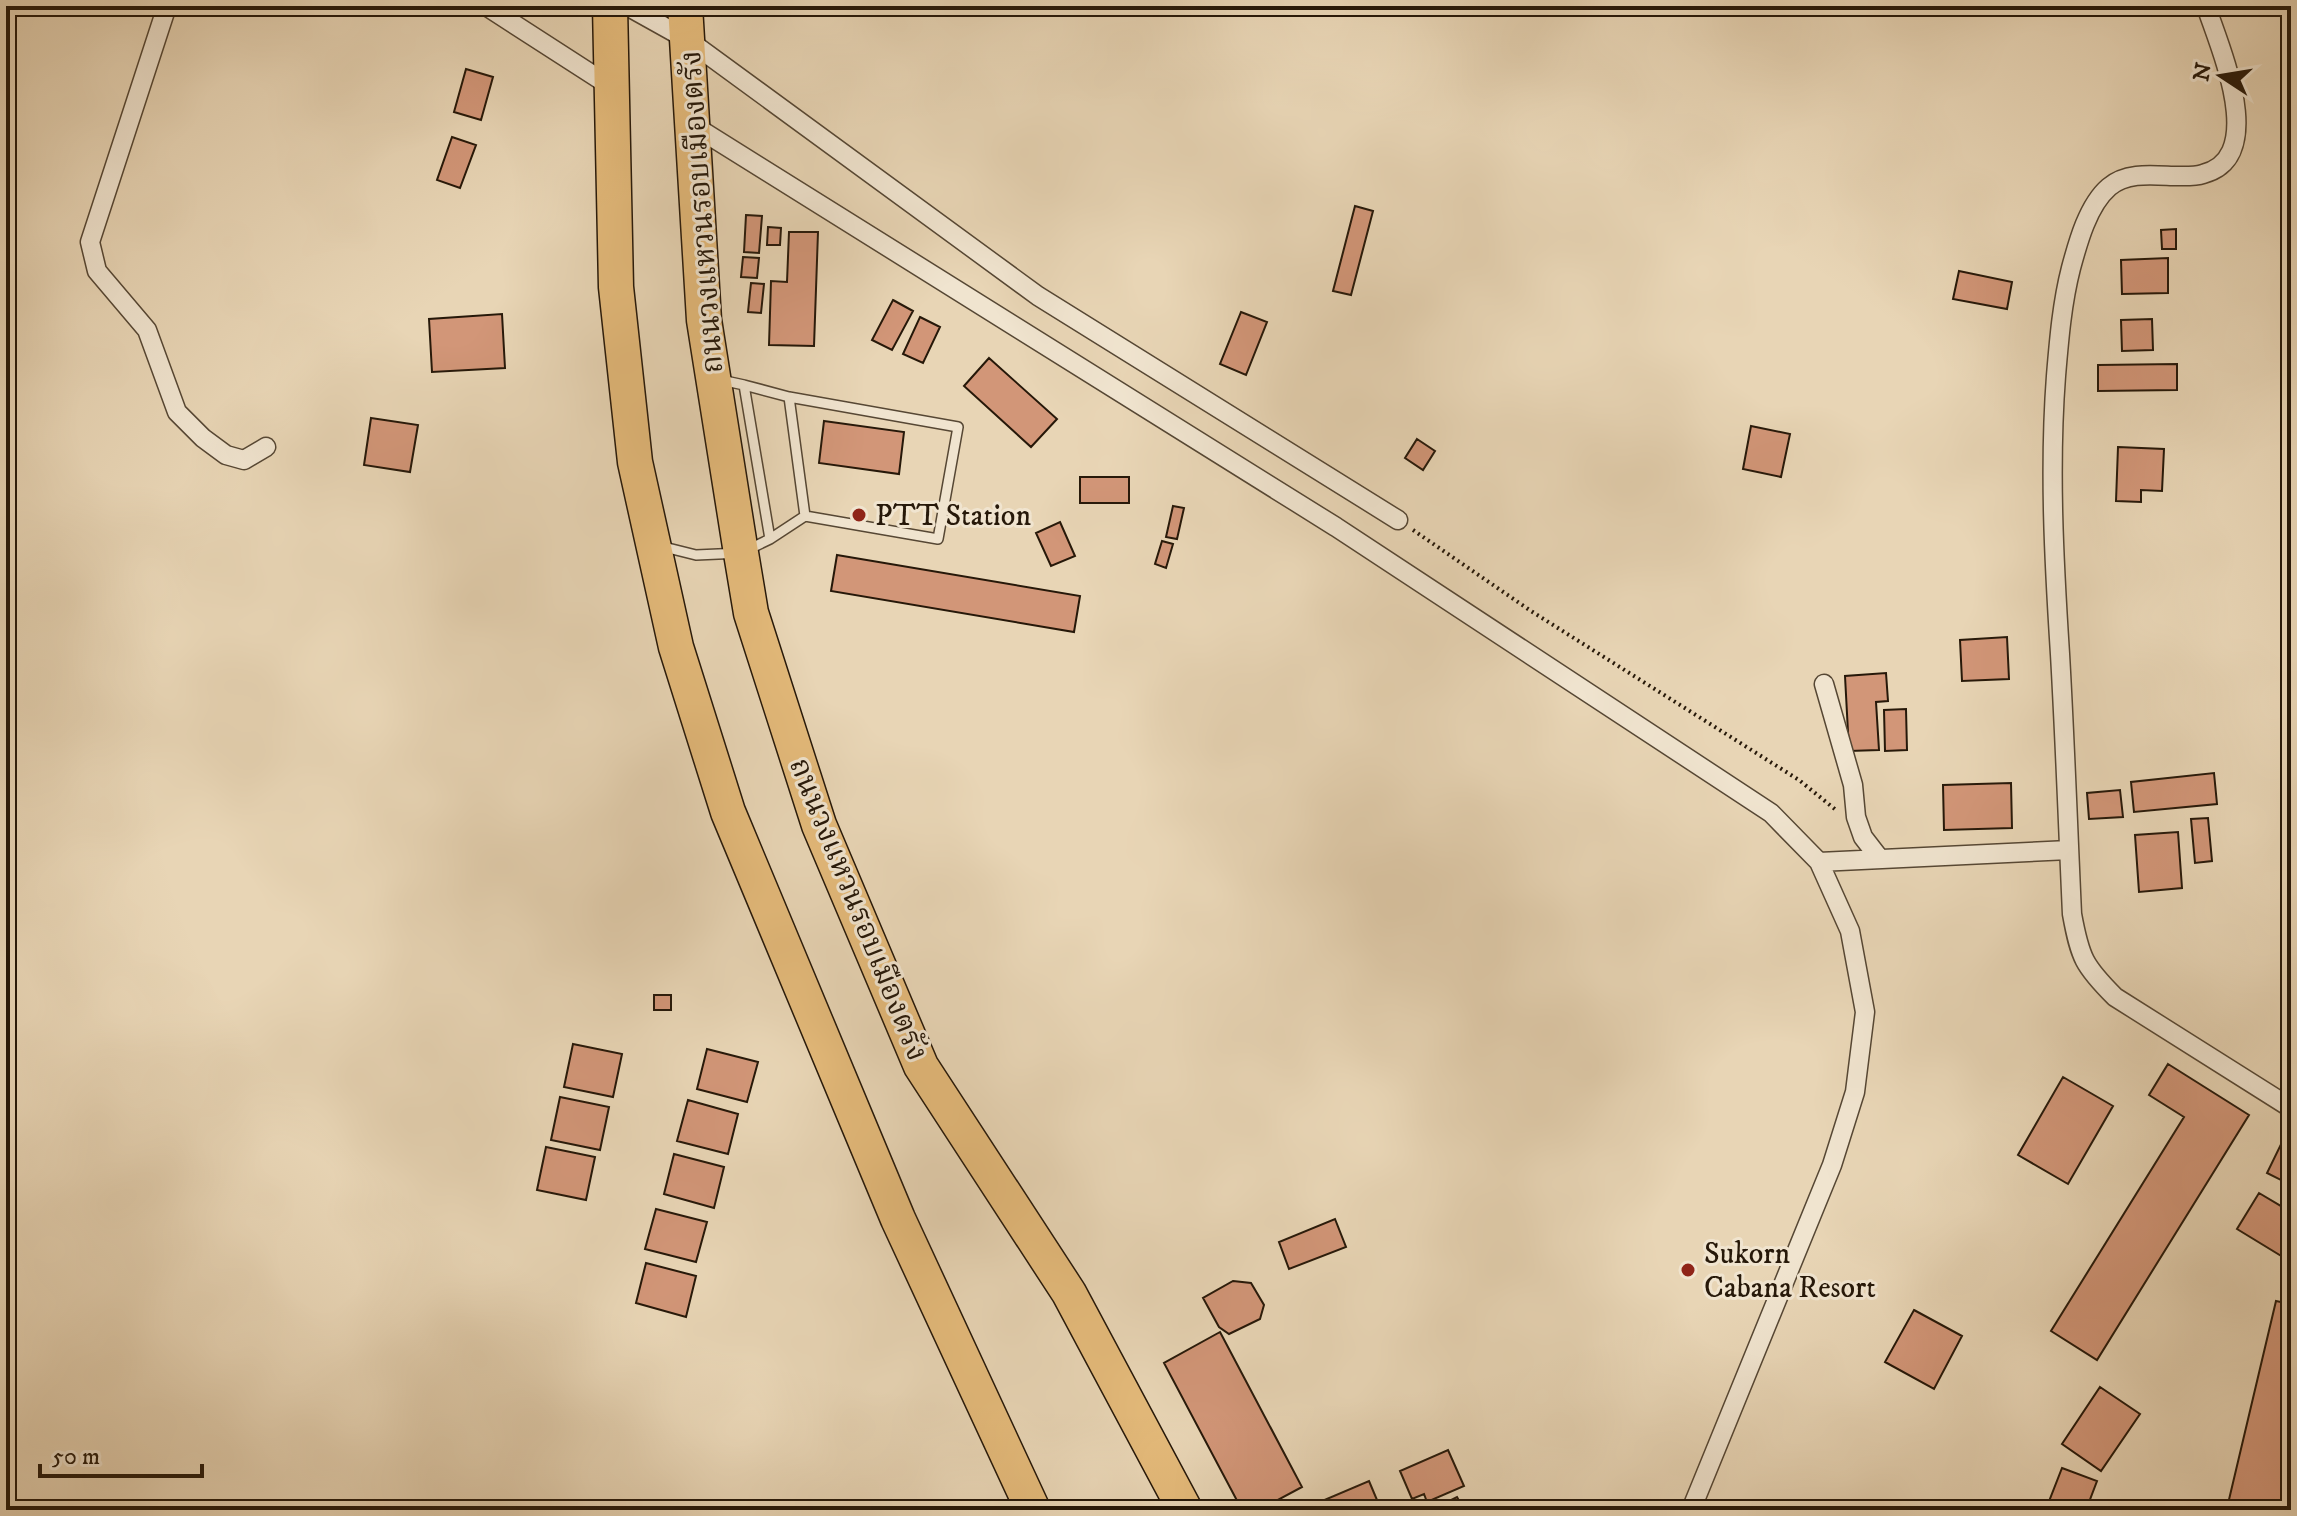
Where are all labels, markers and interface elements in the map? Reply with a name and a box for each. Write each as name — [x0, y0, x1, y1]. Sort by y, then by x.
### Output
north arrow — [2181, 36, 2261, 116]
street label: ถนนวงแหวนรอบเมืองตรัง — [673, 49, 732, 375]
text: N — [2188, 61, 2218, 84]
place label: PTT Station — [875, 498, 1031, 535]
marker: PTT Station — [850, 506, 868, 524]
street label: ถนนวงแหวนรอบเมืองตรัง — [780, 753, 935, 1066]
place label: Sukorn Cabana Resort — [1704, 1236, 1876, 1307]
marker: Sukorn Cabana Resort — [1679, 1261, 1697, 1279]
scale bar — [40, 1428, 202, 1478]
text: 50 m — [52, 1442, 100, 1472]

